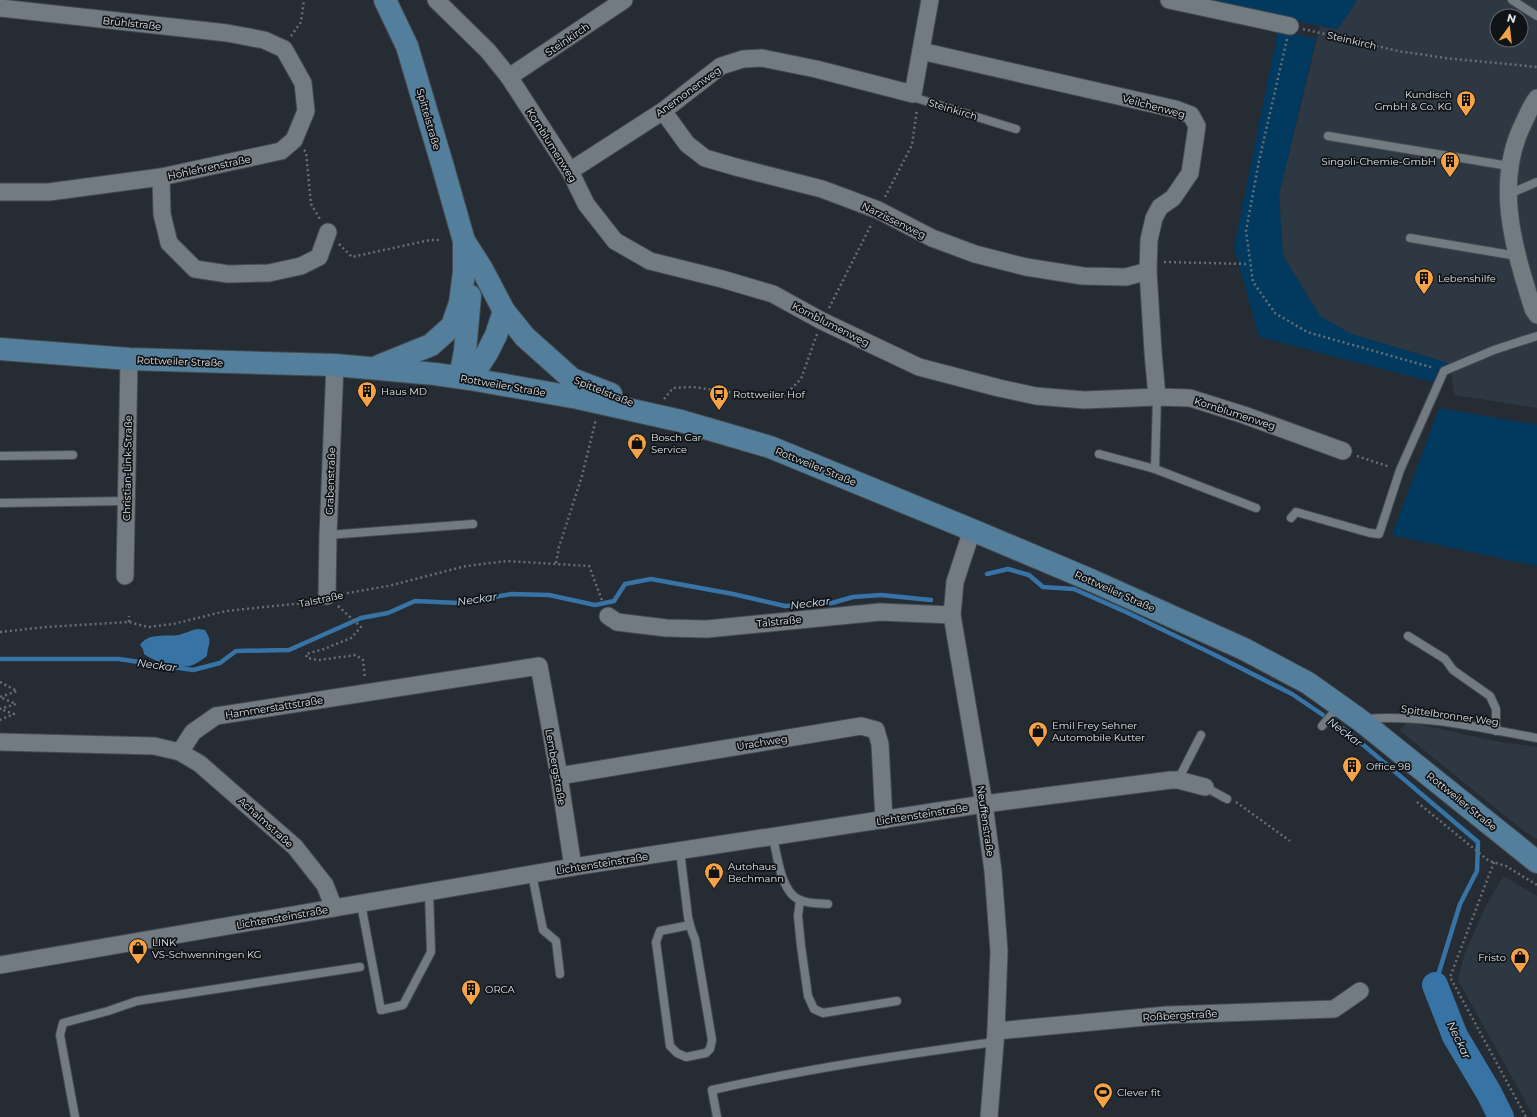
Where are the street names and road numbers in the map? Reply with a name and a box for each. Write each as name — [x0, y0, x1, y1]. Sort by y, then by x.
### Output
street label: Brühlstraße — [102, 14, 162, 33]
street label: Steinkirch — [543, 20, 592, 59]
street label: Steinkirch — [1326, 28, 1378, 52]
street label: Anemonenweg — [653, 63, 724, 120]
street label: Spittelstraße — [414, 87, 443, 151]
street label: Veilchenweg — [1121, 92, 1187, 121]
street label: Steinkirch — [927, 96, 979, 123]
street label: Kornblumenweg — [524, 106, 580, 185]
street label: Hohlehrenstraße — [166, 152, 252, 183]
street label: Narzissenweg — [860, 199, 928, 242]
street label: Kornblumenweg — [790, 299, 872, 350]
street label: Rottweiler Straße — [137, 353, 223, 370]
street label: Rottweiler Straße — [459, 372, 547, 399]
street label: Spittelstraße — [572, 374, 636, 409]
street label: Kornblumenweg — [1192, 394, 1277, 433]
street label: Christian-Link-Straße — [120, 415, 135, 521]
street label: Rottweiler Straße — [773, 444, 858, 489]
street label: Grabenstraße — [323, 447, 338, 515]
street label: Rottweiler Straße — [1073, 568, 1157, 615]
street label: Talstraße — [298, 588, 345, 611]
street label: Talstraße — [756, 613, 802, 630]
street label: Hammerstattstraße — [224, 693, 324, 722]
street label: Spittelbronner Weg — [1400, 702, 1500, 729]
street label: Lembergstraße — [542, 728, 569, 806]
street label: Urachweg — [736, 732, 788, 753]
street label: Rottweiler Straße — [1424, 769, 1499, 834]
street label: Neuffenstraße — [974, 785, 997, 857]
street label: Achalmstraße — [235, 794, 296, 851]
street label: Lichtensteinstraße — [875, 801, 969, 828]
street label: Lichtensteinstraße — [555, 850, 649, 877]
street label: Lichtensteinstraße — [235, 903, 329, 932]
street label: Roßbergstraße — [1142, 1007, 1218, 1024]

